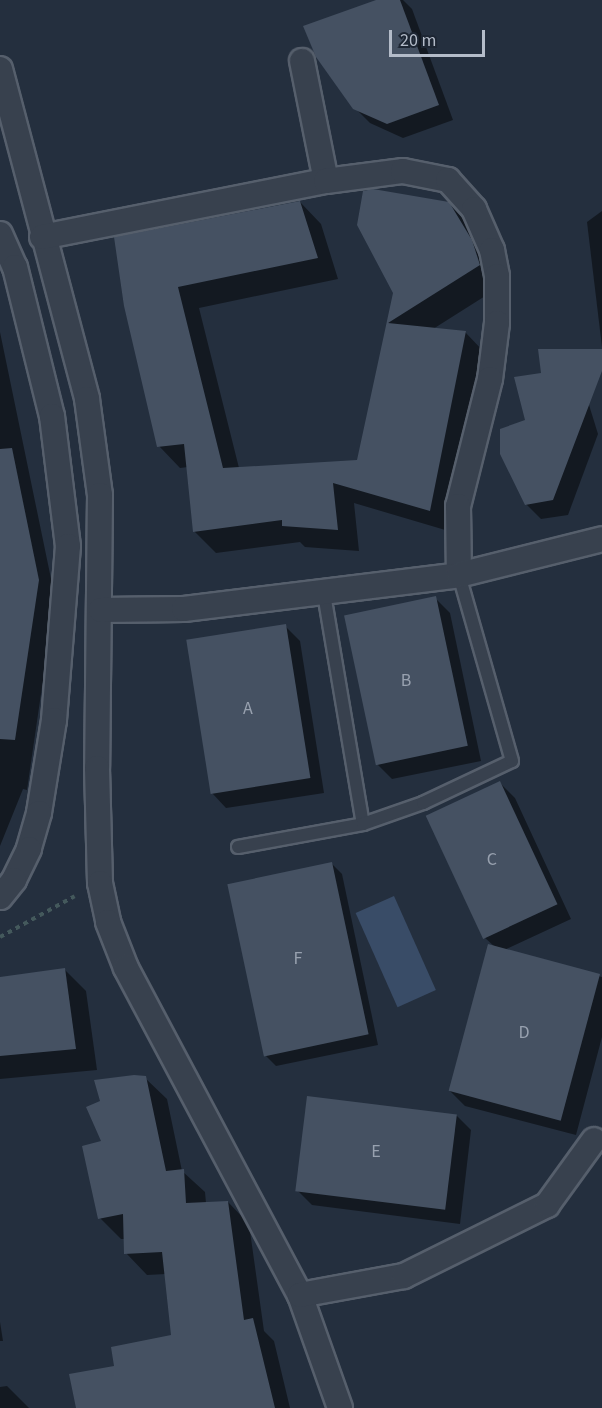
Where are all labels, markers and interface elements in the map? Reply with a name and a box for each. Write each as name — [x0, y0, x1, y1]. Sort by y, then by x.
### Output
scale bar — [392, 18, 488, 56]
text: 20 m — [400, 28, 436, 53]
house number: B — [401, 670, 411, 692]
house number: A — [243, 698, 253, 720]
house number: C — [487, 849, 497, 871]
house number: F — [294, 948, 302, 970]
house number: D — [518, 1022, 530, 1044]
house number: E — [371, 1141, 381, 1163]

